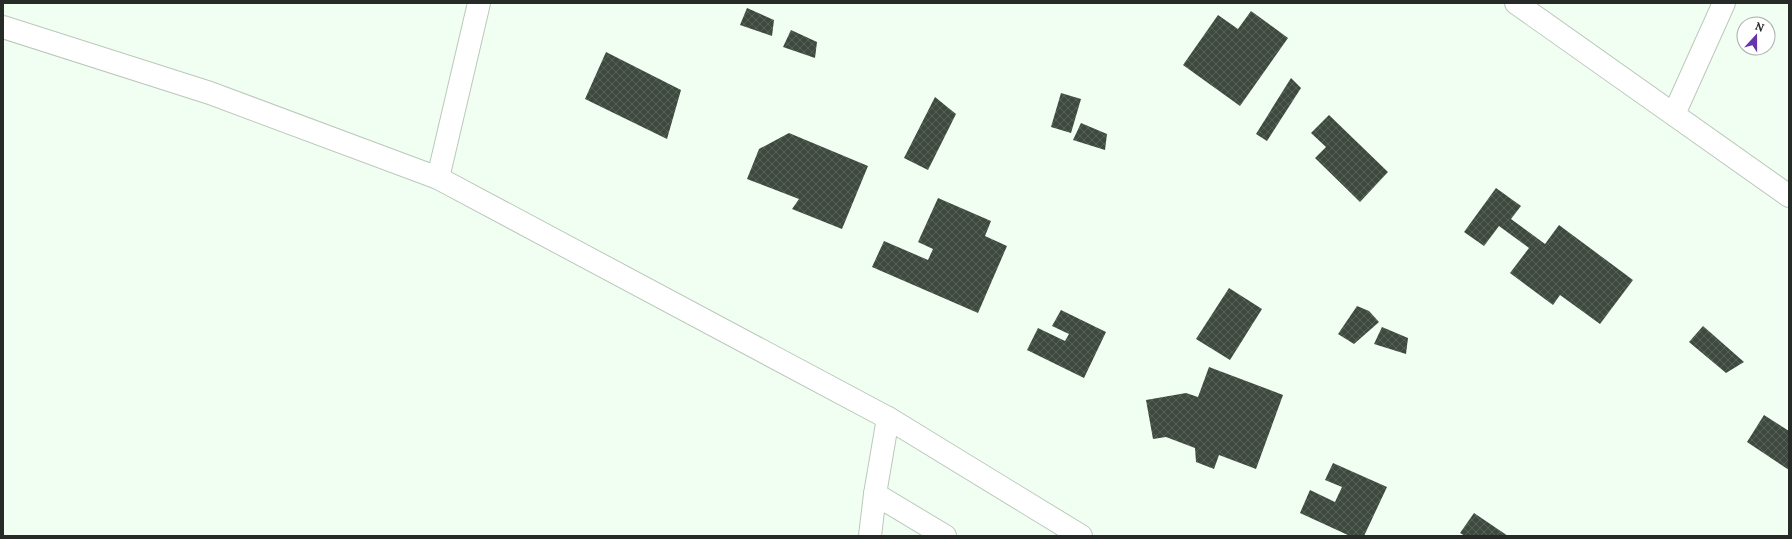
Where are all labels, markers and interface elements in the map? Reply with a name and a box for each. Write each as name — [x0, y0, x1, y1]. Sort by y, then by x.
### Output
north arrow — [1736, 16, 1776, 56]
text: N — [1753, 19, 1767, 35]

